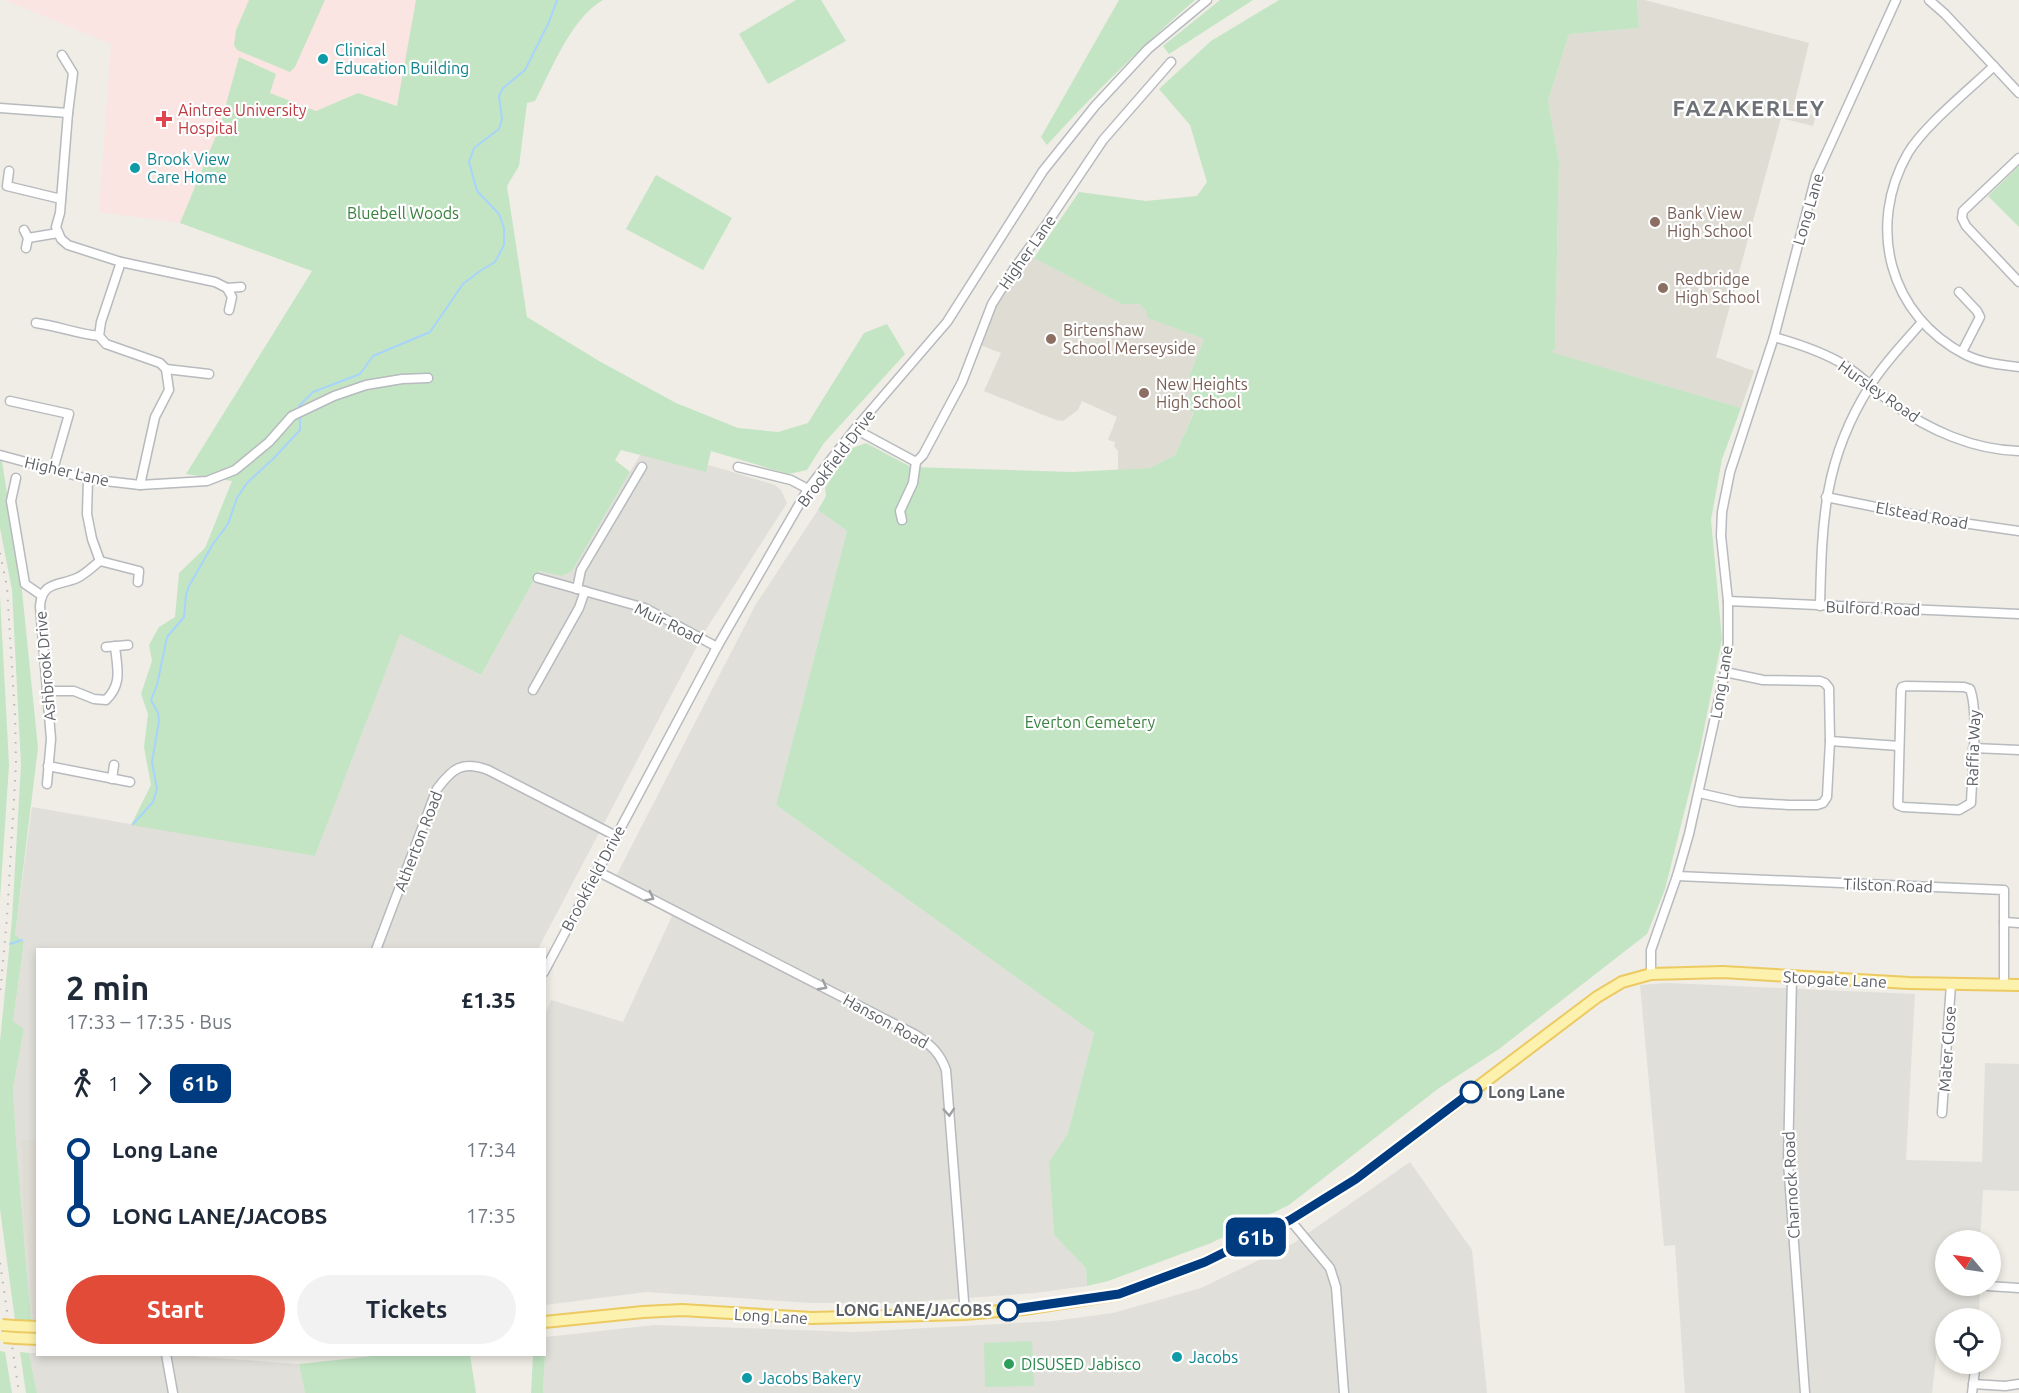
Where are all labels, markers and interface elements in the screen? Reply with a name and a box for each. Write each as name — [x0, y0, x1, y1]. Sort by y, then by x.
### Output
place label: Clinical Education Building — [335, 41, 469, 77]
marker: Clinical Education Building — [316, 52, 330, 66]
district label: FAZAKERLEY — [1672, 95, 1826, 120]
place label: Aintree University Hospital — [178, 101, 307, 137]
marker: Aintree University Hospital — [155, 110, 173, 128]
place label: Brook View Care Home — [147, 150, 230, 186]
marker: Brook View Care Home — [128, 161, 142, 175]
street label: Long Lane — [1789, 171, 1827, 247]
park label: Bluebell Woods — [347, 204, 459, 222]
place label: Bank View High School — [1667, 204, 1752, 240]
street label: Higher Lane — [995, 211, 1059, 293]
marker: Bank View High School — [1648, 215, 1662, 229]
place label: Redbridge High School — [1675, 270, 1760, 306]
marker: Redbridge High School — [1656, 281, 1670, 295]
place label: Birtenshaw School Merseyside — [1063, 321, 1196, 357]
marker: Birtenshaw School Merseyside — [1044, 332, 1058, 346]
street label: Hursley Road — [1835, 357, 1923, 425]
place label: New Heights High School — [1156, 375, 1248, 411]
marker: New Heights High School — [1137, 386, 1151, 400]
street label: Brookfield Drive — [794, 406, 878, 510]
street label: Higher Lane — [23, 453, 111, 489]
street label: Elstead Road — [1874, 498, 1970, 532]
street label: Bulford Road — [1825, 597, 1921, 619]
street label: Muir Road — [632, 599, 706, 647]
street label: Ashbrook Drive — [31, 610, 59, 722]
street label: Long Lane — [1706, 644, 1736, 720]
street label: Raffia Way — [1963, 709, 1983, 787]
park label: Everton Cemetery — [1025, 713, 1155, 731]
street label: Atherton Road — [391, 788, 445, 894]
street label: Brookfield Drive — [558, 822, 628, 934]
street label: Tilston Road — [1843, 874, 1933, 896]
one-way arrow — [643, 890, 654, 901]
street label: Stopgate Lane — [1783, 967, 1887, 991]
text: 2 min — [66, 969, 149, 1006]
one-way arrow — [817, 979, 828, 991]
text: £1.35 — [461, 987, 516, 1012]
street label: Hanson Road — [840, 990, 932, 1052]
street label: Mater Close — [1935, 1005, 1959, 1093]
text: 17:33 – 17:35 · Bus — [66, 1010, 232, 1033]
icon: walk — [66, 1067, 99, 1100]
icon: forward — [128, 1067, 161, 1100]
text: 61b — [182, 1071, 219, 1095]
text: 1 — [108, 1072, 119, 1095]
marker: Long Lane — [1460, 1081, 1482, 1103]
place label: Long Lane — [1488, 1083, 1565, 1101]
one-way arrow — [942, 1108, 955, 1117]
street label: Charnock Road — [1779, 1131, 1803, 1239]
text: Long Lane — [112, 1137, 218, 1162]
text: 17:34 — [466, 1138, 516, 1161]
text: LONG LANE/JACOBS — [112, 1203, 327, 1228]
text: 17:35 — [466, 1204, 516, 1227]
line badge: 61b — [1222, 1218, 1290, 1256]
text: 61b — [1238, 1225, 1274, 1249]
north arrow — [1935, 1230, 2001, 1296]
map controls — [1935, 1230, 2001, 1374]
button: Start — [66, 1275, 285, 1344]
button: Tickets — [297, 1275, 516, 1344]
marker: LONG LANE/JACOBS — [997, 1299, 1019, 1321]
place label: LONG LANE/JACOBS — [835, 1301, 992, 1319]
street label: Long Lane — [734, 1305, 808, 1327]
button: locate — [1935, 1308, 2001, 1374]
place label: Jacobs — [1189, 1348, 1238, 1366]
marker: Jacobs — [1170, 1350, 1184, 1364]
place label: DISUSED Jabisco — [1021, 1355, 1141, 1373]
marker: DISUSED Jabisco — [1002, 1357, 1016, 1371]
place label: Jacobs Bakery — [759, 1369, 861, 1387]
marker: Jacobs Bakery — [740, 1371, 754, 1385]

